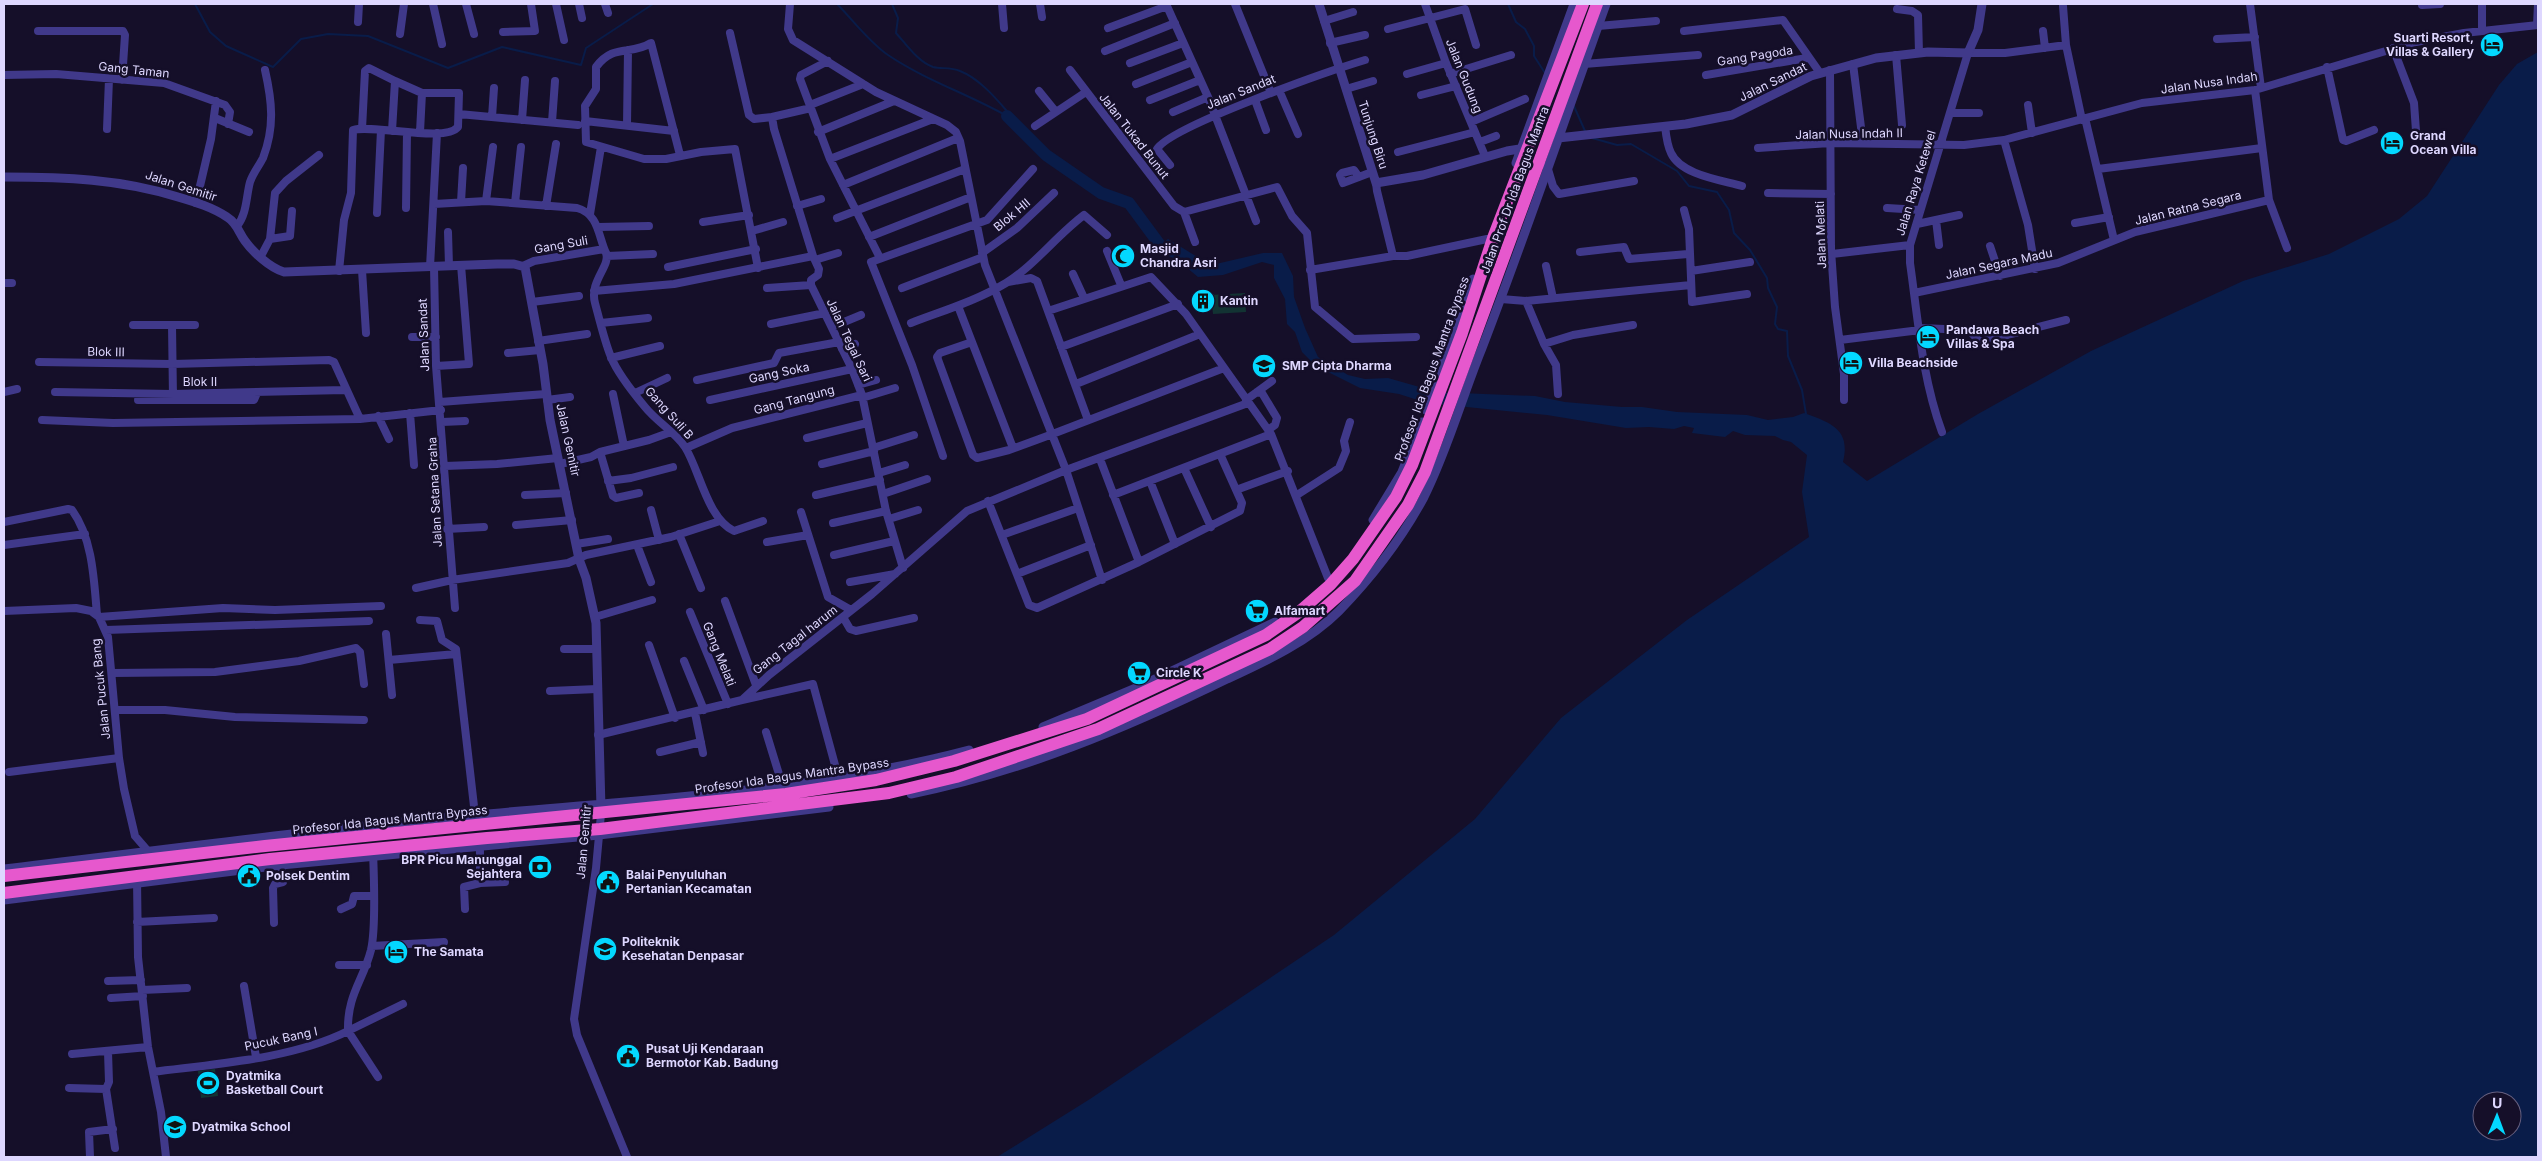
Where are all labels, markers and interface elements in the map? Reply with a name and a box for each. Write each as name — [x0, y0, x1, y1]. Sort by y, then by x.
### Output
place label: Suarti Resort, Villas & Gallery — [2386, 30, 2475, 59]
hotel icon: Suarti Resort, Villas & Gallery — [2479, 32, 2505, 58]
street label: Jalan Gudung — [1443, 37, 1486, 115]
street label: Gang Pagoda — [1716, 42, 1794, 69]
street label: Gang Taman — [98, 58, 170, 81]
street label: Jalan Sandat — [1737, 59, 1809, 104]
street label: Jalan Nusa Indah — [2159, 68, 2258, 97]
street label: Jalan Sandat — [1204, 71, 1278, 112]
street label: Jalan Tukad Bunut — [1096, 90, 1173, 182]
street label: Tunjung Biru — [1355, 99, 1392, 171]
street label: Jalan Prof Dr Ida Bagus Mantra — [1477, 104, 1552, 275]
street label: Jalan Nusa Indah II — [1795, 125, 1903, 142]
street label: Jalan Raya Ketewel — [1892, 128, 1939, 237]
place label: Grand Ocean Villa — [2410, 128, 2477, 157]
hotel icon: Grand Ocean Villa — [2379, 130, 2405, 156]
street label: Jalan Gemitir — [143, 167, 219, 204]
street label: Jalan Ratna Segara — [2133, 187, 2243, 228]
street label: Blok HII — [990, 195, 1033, 234]
street label: Jalan Melati — [1812, 201, 1829, 269]
street label: Gang Suli — [533, 232, 589, 257]
place label: Masjid Chandra Asri — [1140, 241, 1217, 270]
mosque icon: Masjid Chandra Asri — [1110, 243, 1136, 269]
street label: Jalan Segara Madu — [1944, 245, 2054, 282]
street label: Profesor Ida Bagus Mantra Bypass — [1391, 274, 1472, 463]
building icon: Kantin — [1190, 288, 1216, 314]
place label: Kantin — [1220, 293, 1258, 308]
street label: Jalan Tegal Sari — [824, 296, 875, 384]
street label: Jalan Sandat — [415, 298, 432, 372]
place label: Pandawa Beach Villas & Spa — [1946, 322, 2039, 351]
hotel icon: Pandawa Beach Villas & Spa — [1915, 324, 1941, 350]
street label: Blok III — [87, 344, 125, 359]
hotel icon: Villa Beachside — [1838, 350, 1864, 376]
school or university icon: SMP Cipta Dharma — [1251, 353, 1277, 379]
place label: Villa Beachside — [1868, 355, 1958, 370]
place label: SMP Cipta Dharma — [1282, 358, 1392, 373]
street label: Gang Soka — [747, 359, 811, 386]
street label: Blok II — [183, 374, 217, 389]
street label: Gang Tangung — [752, 382, 836, 418]
street label: Gang Suli B — [642, 383, 697, 442]
street label: Jalan Gemitir — [553, 402, 584, 478]
street label: Jalan Setana Graha — [424, 437, 445, 548]
supermarket icon: Alfamart — [1244, 598, 1270, 624]
street label: Gang Tagal harum — [749, 602, 840, 677]
place label: Alfamart — [1274, 603, 1326, 618]
street label: Gang Melati — [700, 620, 739, 688]
street label: Jalan Pucuk Bang — [88, 638, 113, 740]
supermarket icon: Circle K — [1126, 660, 1152, 686]
place label: Circle K — [1156, 665, 1202, 680]
street label: Profesor Ida Bagus Mantra Bypass — [694, 754, 890, 797]
street label: Profesor Ida Bagus Mantra Bypass — [292, 802, 488, 837]
street label: Jalan Gemitir — [573, 804, 594, 880]
place label: BPR Picu Manunggal Sejahtera — [401, 852, 522, 881]
bank icon: BPR Picu Manunggal Sejahtera — [527, 854, 553, 880]
public building icon: Polsek Dentim — [236, 863, 262, 889]
place label: Balai Penyuluhan Pertanian Kecamatan — [626, 867, 752, 896]
place label: Polsek Dentim — [266, 868, 350, 883]
public building icon: Balai Penyuluhan Pertanian Kecamatan — [595, 869, 621, 895]
place label: Politeknik Kesehatan Denpasar — [622, 934, 744, 963]
school or university icon: Politeknik Kesehatan Denpasar — [592, 936, 618, 962]
hotel icon: The Samata — [383, 939, 409, 965]
place label: The Samata — [414, 944, 484, 959]
street label: Pucuk Bang I — [243, 1023, 319, 1054]
place label: Pusat Uji Kendaraan Bermotor Kab. Badung — [646, 1041, 778, 1070]
public building icon: Pusat Uji Kendaraan Bermotor Kab. Badung — [615, 1043, 641, 1069]
place label: Dyatmika Basketball Court — [226, 1068, 324, 1097]
sports icon: Dyatmika Basketball Court — [195, 1070, 221, 1096]
north arrow — [2472, 1091, 2522, 1141]
text: U — [2492, 1094, 2503, 1111]
school or university icon: Dyatmika School — [162, 1114, 188, 1140]
place label: Dyatmika School — [192, 1119, 290, 1134]

